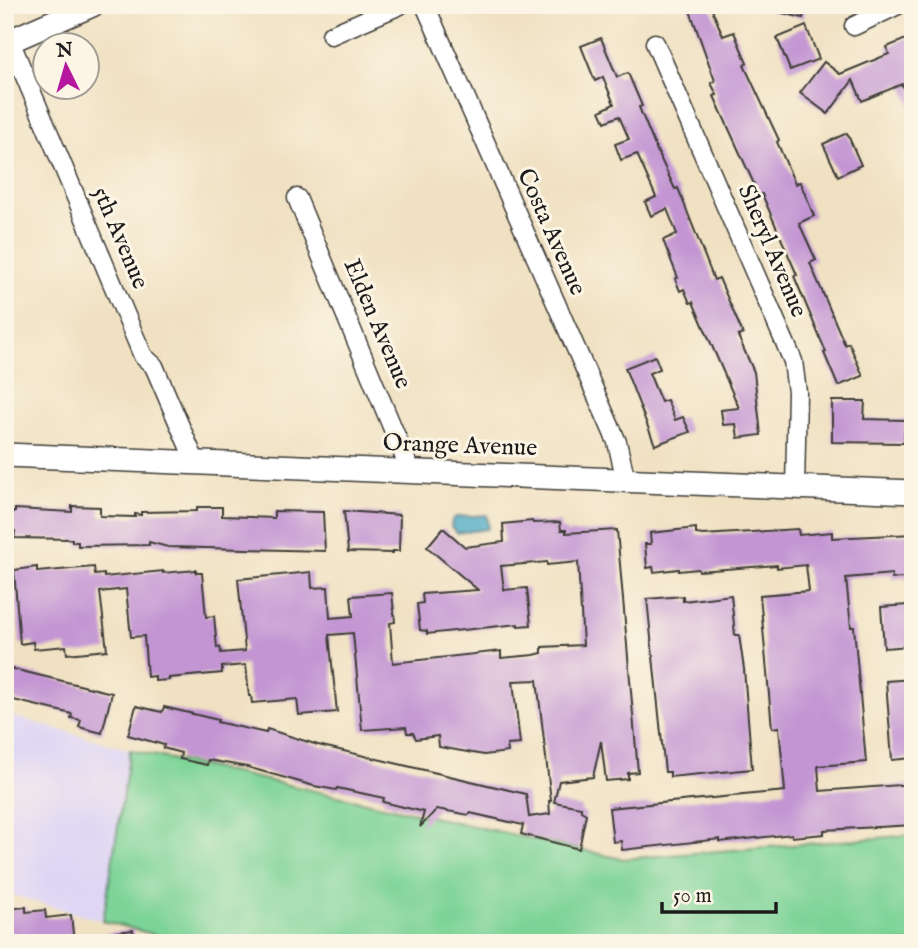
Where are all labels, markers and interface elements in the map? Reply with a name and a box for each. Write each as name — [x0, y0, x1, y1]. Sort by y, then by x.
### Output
north arrow — [32, 32, 102, 102]
text: N — [54, 38, 74, 64]
street label: Costa Avenue — [509, 164, 593, 300]
street label: Sheryl Avenue — [730, 180, 814, 322]
street label: 5th Avenue — [85, 182, 155, 294]
street label: Elden Avenue — [336, 254, 418, 394]
street label: Orange Avenue — [382, 428, 538, 464]
scale bar — [662, 871, 776, 915]
text: 50 m — [673, 883, 712, 910]

